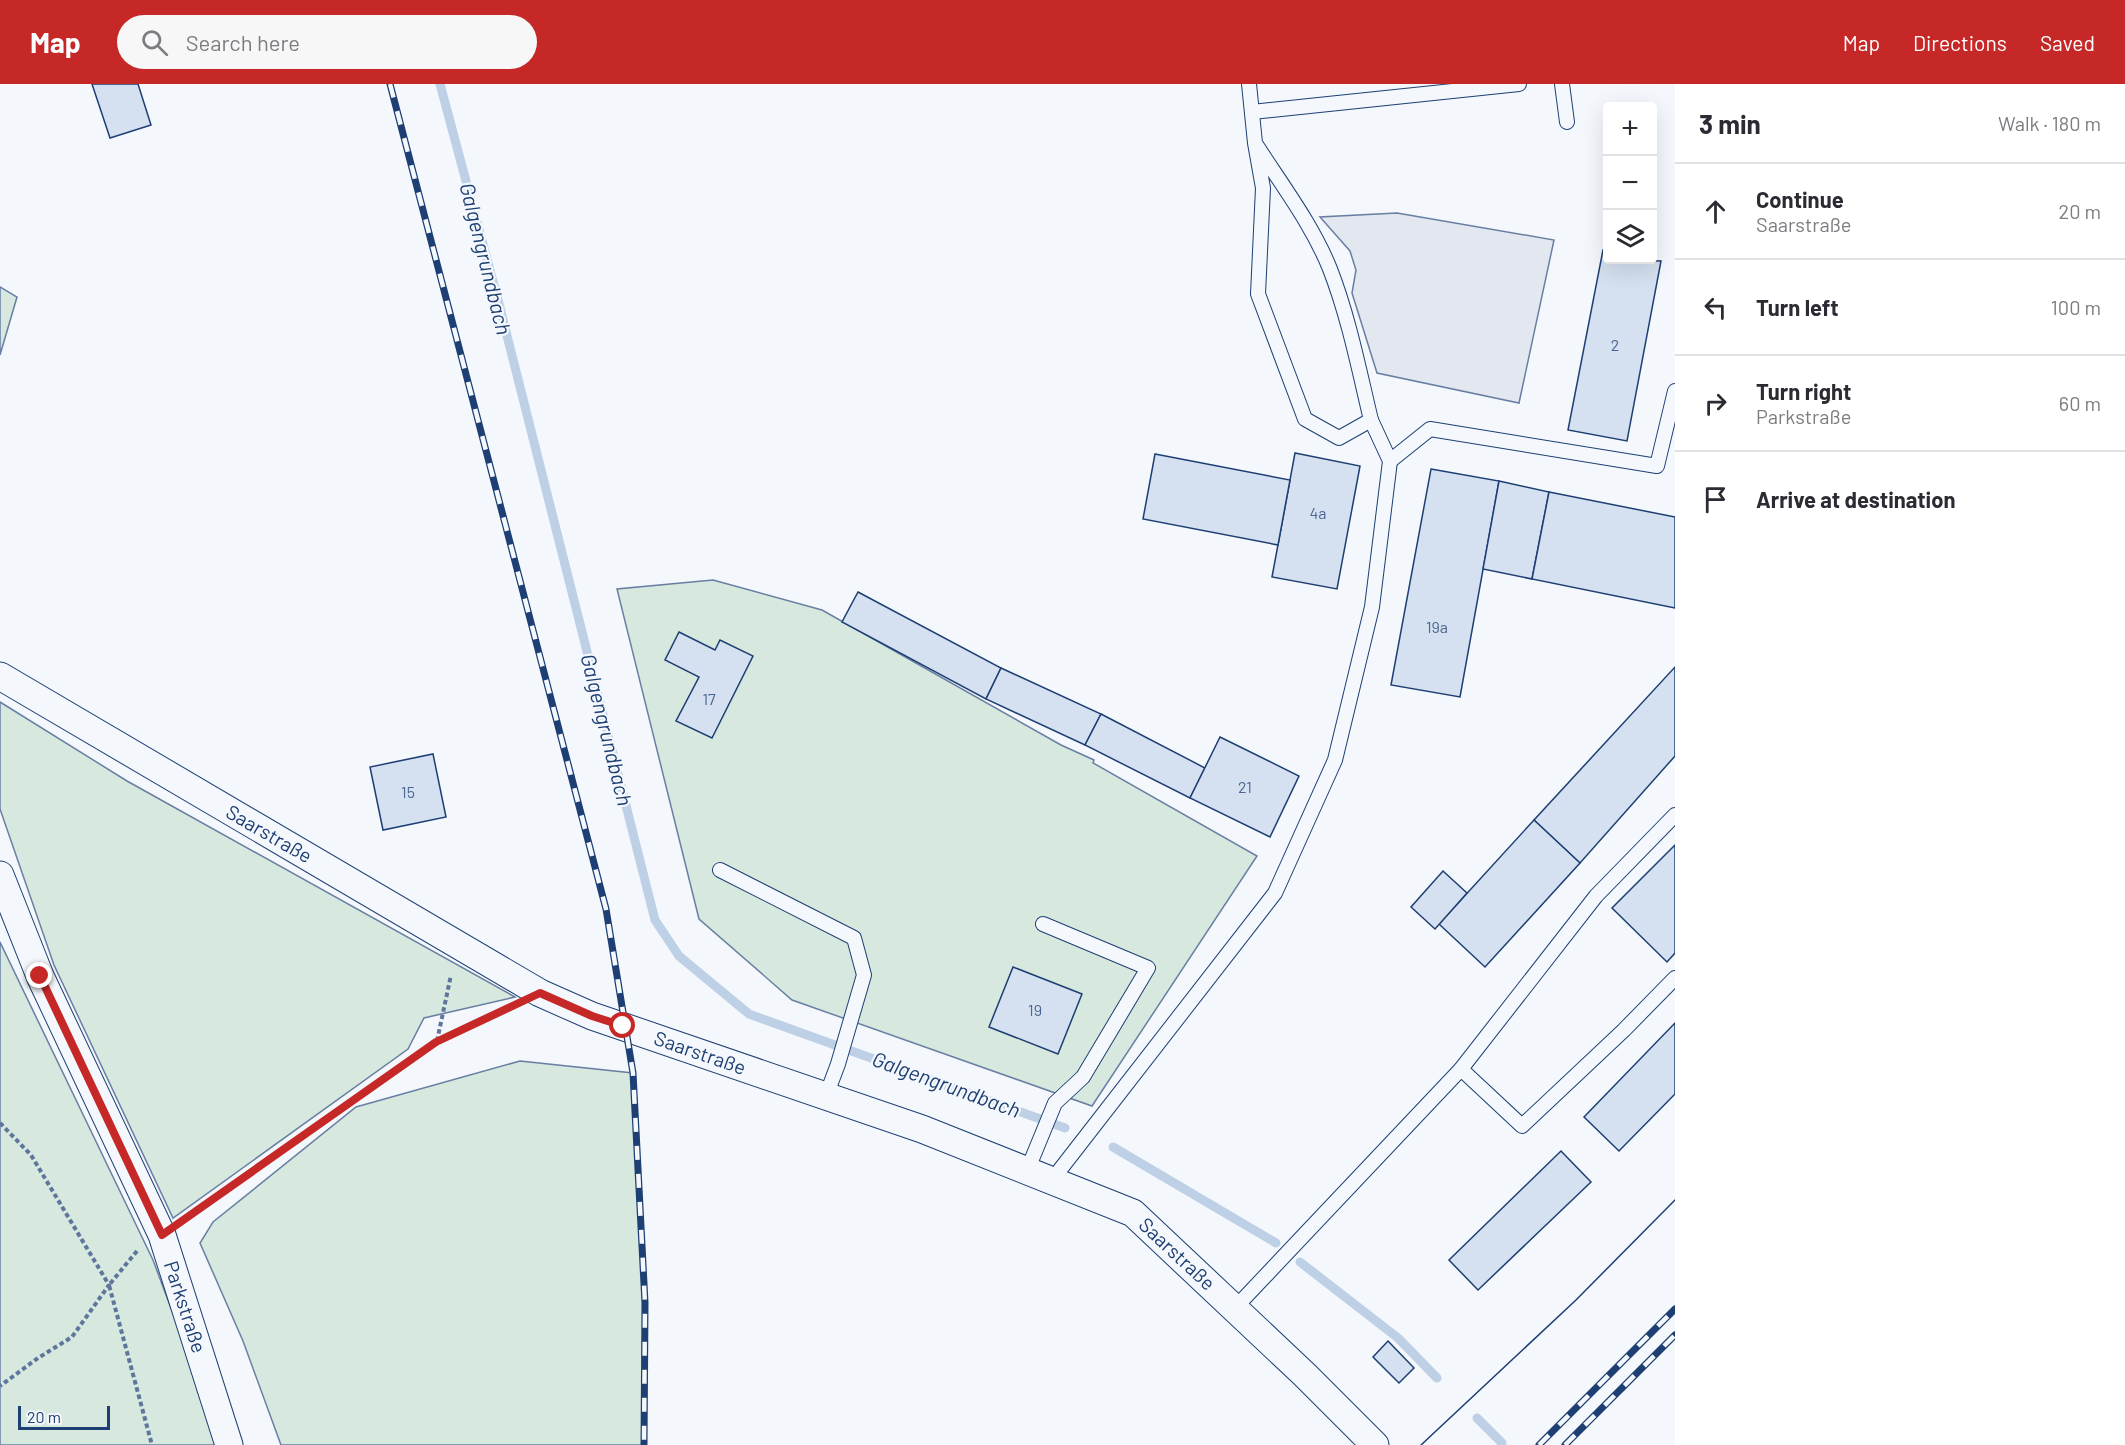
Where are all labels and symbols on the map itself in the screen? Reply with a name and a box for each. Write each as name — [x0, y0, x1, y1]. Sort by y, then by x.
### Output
water label: Galgengrundbach — [455, 180, 517, 337]
house number: 2 — [1611, 335, 1619, 354]
house number: 4a — [1310, 503, 1327, 522]
house number: 19a — [1426, 617, 1448, 636]
water label: Galgengrundbach — [576, 651, 638, 808]
house number: 17 — [702, 689, 716, 708]
house number: 21 — [1238, 777, 1252, 796]
house number: 15 — [401, 782, 415, 801]
street label: Saarstraße — [222, 799, 317, 867]
route end — [26, 962, 52, 988]
house number: 19 — [1028, 1000, 1042, 1019]
route start — [609, 1012, 635, 1038]
street label: Saarstraße — [651, 1025, 749, 1079]
water label: Galgengrundbach — [869, 1045, 1024, 1122]
street label: Saarstraße — [1135, 1212, 1221, 1295]
street label: Parkstraße — [160, 1258, 212, 1356]
scale bar — [18, 1403, 110, 1430]

